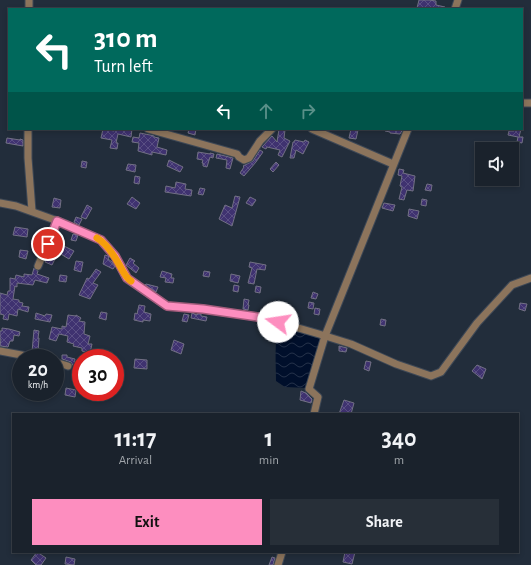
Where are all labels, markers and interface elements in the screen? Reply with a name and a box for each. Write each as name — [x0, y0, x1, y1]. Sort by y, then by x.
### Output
icon: left — [28, 24, 80, 76]
text: 310 m — [94, 25, 158, 53]
text: Turn left — [94, 58, 153, 76]
icon: left — [213, 100, 235, 122]
icon: ahead — [255, 100, 277, 122]
icon: right — [297, 100, 319, 122]
map controls — [475, 142, 519, 186]
button: sound — [475, 142, 519, 186]
pin — [31, 227, 65, 261]
icon: arrive — [37, 233, 59, 255]
position arrow — [257, 301, 299, 343]
speed limit sign: 30 — [72, 349, 124, 401]
text: 20 — [28, 360, 48, 380]
text: km/h — [28, 380, 48, 390]
text: 11:17 — [115, 427, 156, 451]
text: 1 — [265, 427, 273, 451]
text: 340 — [382, 427, 416, 451]
text: Arrival — [119, 454, 152, 467]
text: min — [259, 454, 279, 467]
text: m — [394, 454, 404, 467]
button: Exit — [32, 499, 262, 545]
button: Share — [270, 499, 499, 545]

